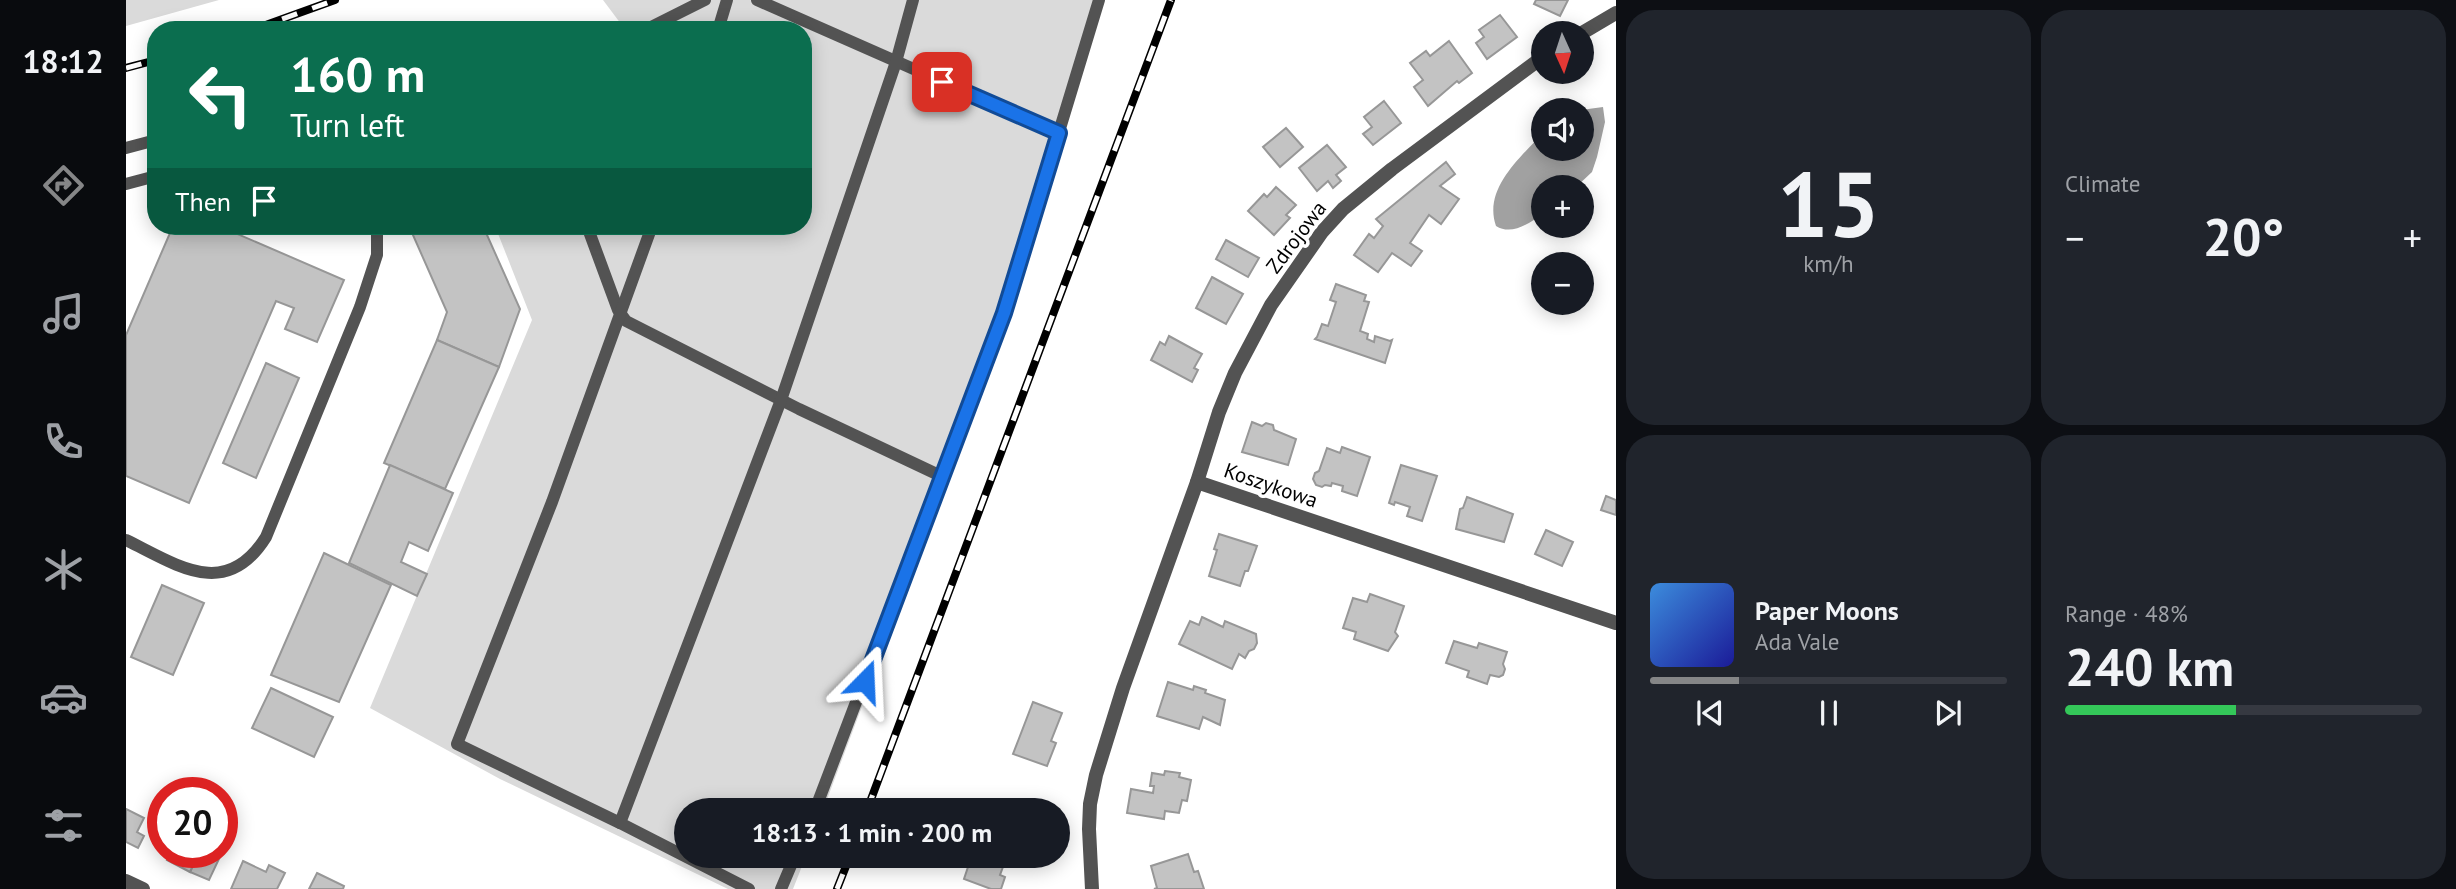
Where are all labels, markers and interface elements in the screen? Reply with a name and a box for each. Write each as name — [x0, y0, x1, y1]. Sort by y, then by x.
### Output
north arrow — [1531, 21, 1594, 84]
map controls — [1531, 21, 1594, 315]
text: 18:12 — [22, 40, 104, 82]
text: 160 m — [290, 42, 425, 106]
icon: left — [175, 49, 266, 140]
pin — [912, 52, 972, 112]
icon: arrive — [923, 63, 961, 101]
button: sound — [1531, 98, 1594, 161]
text: Turn left — [290, 104, 405, 146]
text: 15 — [1777, 144, 1880, 262]
icon: directions — [39, 161, 88, 210]
text: Climate — [2065, 169, 2140, 198]
button: + — [1531, 175, 1594, 238]
icon: arrive — [245, 182, 283, 220]
text: Then — [175, 185, 231, 218]
street label: Zdrojowa — [1260, 195, 1332, 279]
text: 20° — [2203, 203, 2284, 270]
text: − — [2065, 213, 2084, 262]
text: + — [2403, 213, 2422, 262]
text: km/h — [1803, 249, 1854, 278]
button: − — [1531, 252, 1594, 315]
icon: music — [39, 289, 88, 338]
icon: phone — [39, 417, 88, 466]
street label: Koszykowa — [1220, 456, 1322, 514]
icon: climate — [39, 545, 88, 594]
text: Paper Moons — [1755, 594, 1899, 627]
text: Range · 48% — [2065, 599, 2188, 628]
text: Ada Vale — [1755, 627, 1839, 656]
text: 240 km — [2065, 633, 2234, 700]
position arrow — [828, 644, 902, 718]
icon: car — [39, 673, 88, 722]
icon: previous — [1691, 694, 1729, 732]
icon: pause — [1810, 694, 1848, 732]
icon: next — [1929, 694, 1967, 732]
speed limit sign: 20 — [147, 777, 238, 868]
icon: filters — [39, 801, 88, 850]
text: 18:13 · 1 min · 200 m — [752, 816, 992, 849]

